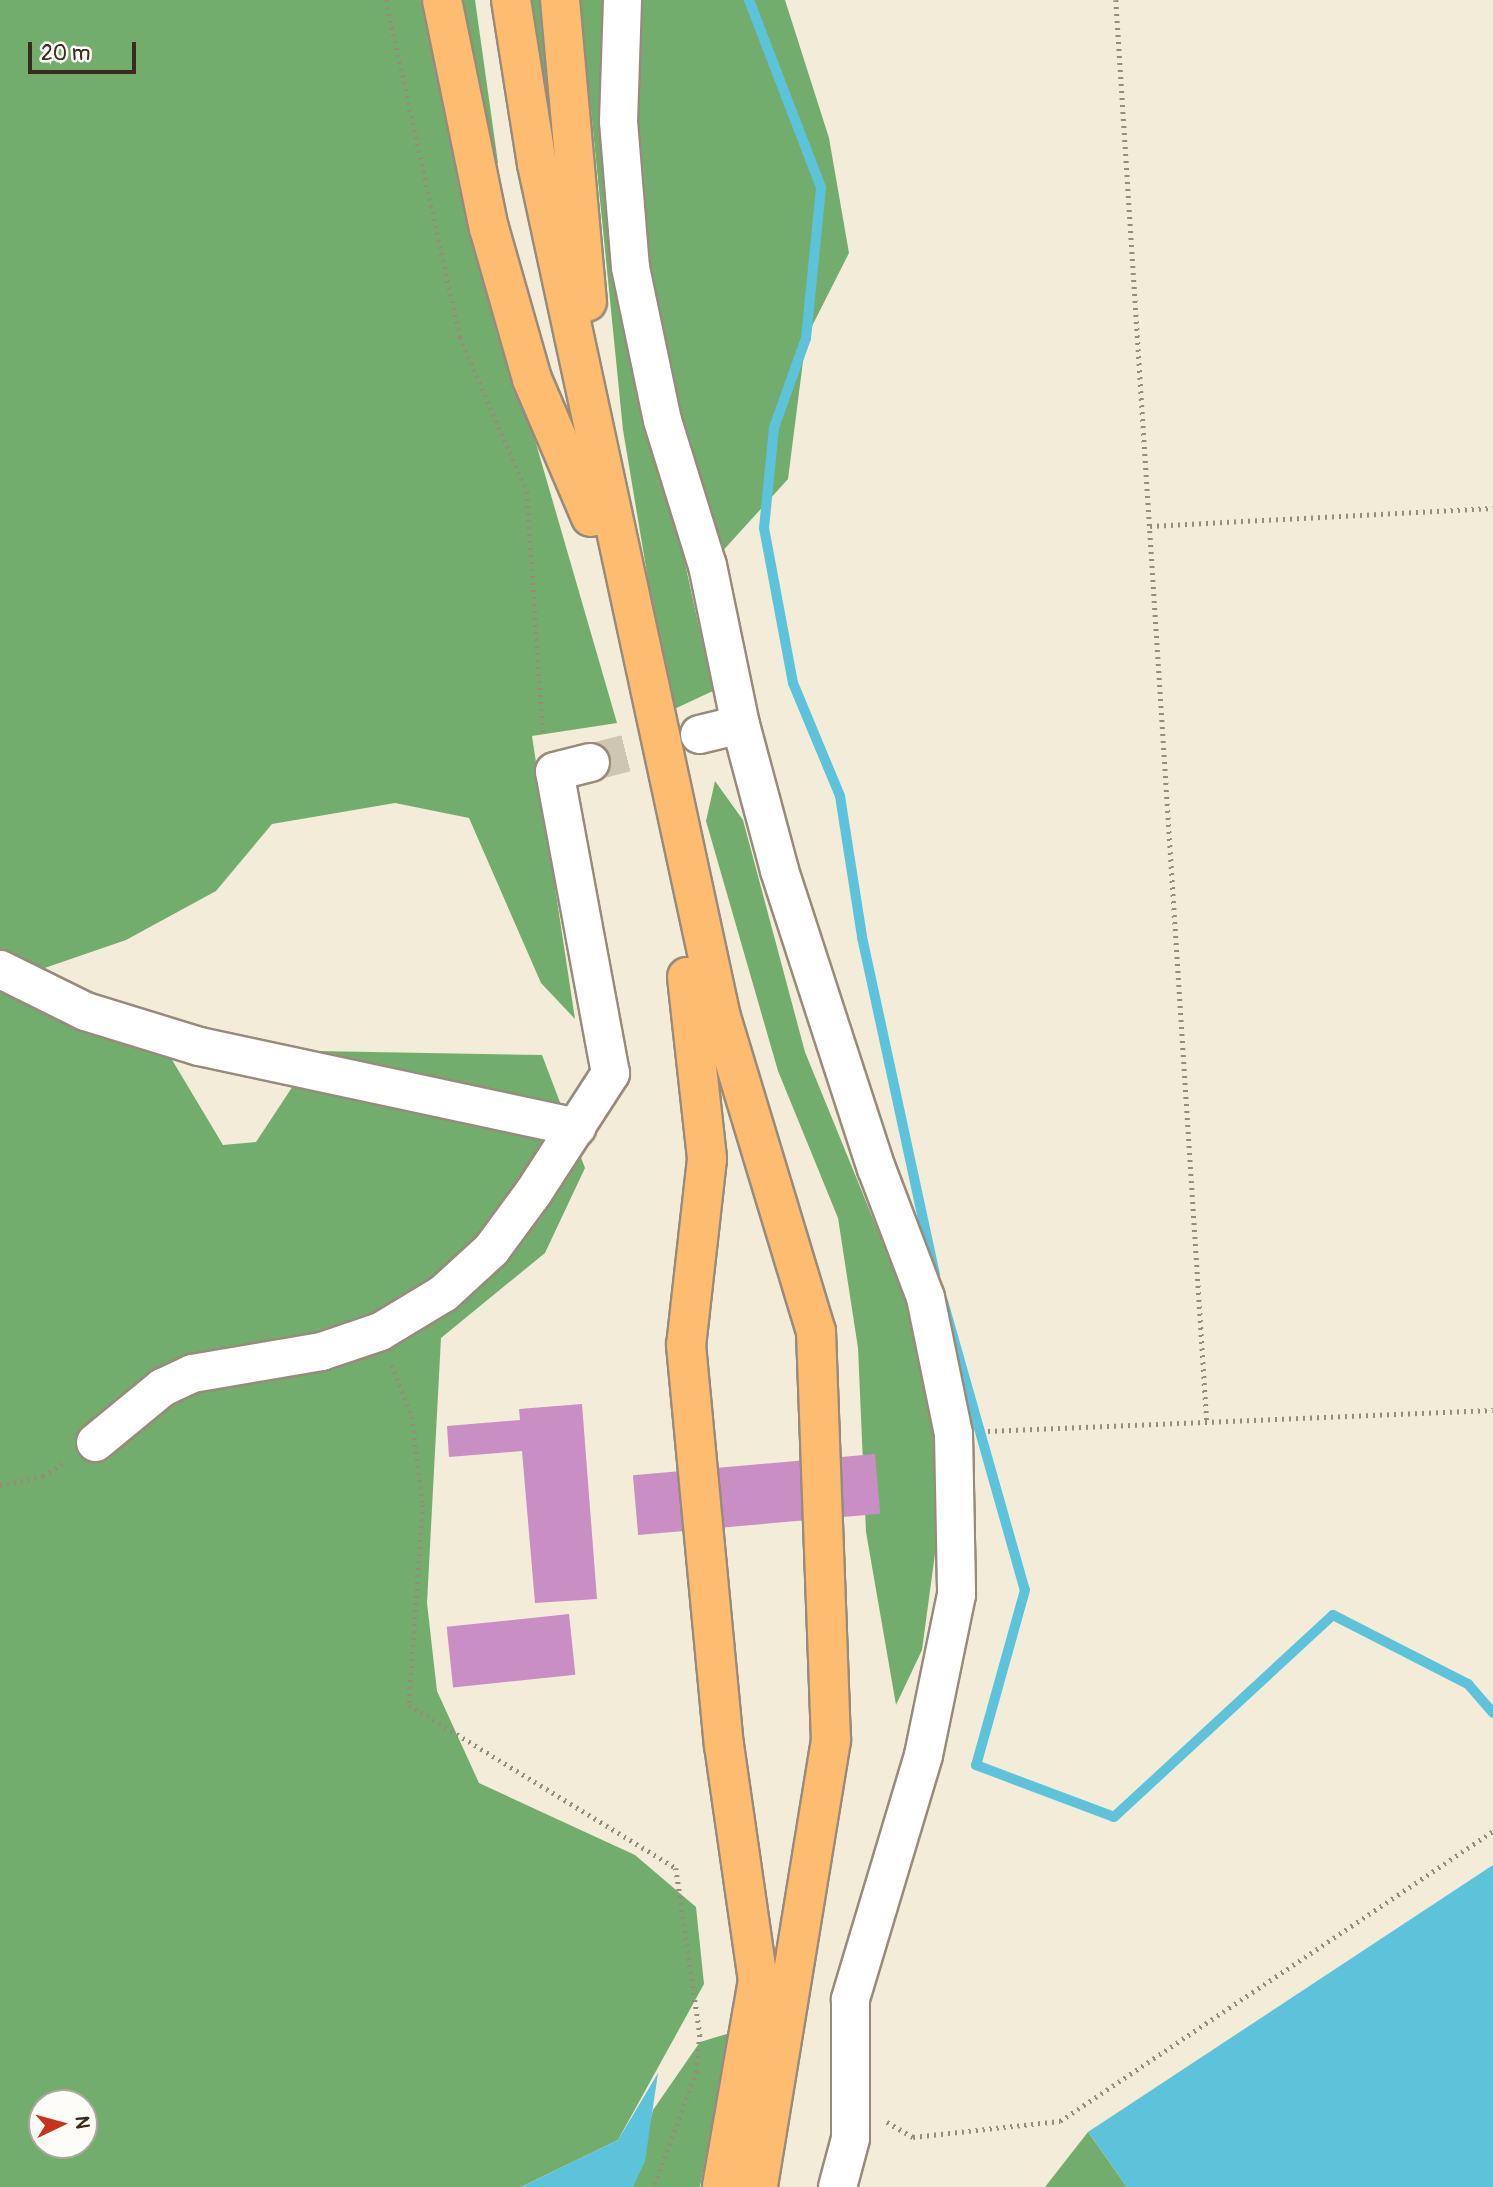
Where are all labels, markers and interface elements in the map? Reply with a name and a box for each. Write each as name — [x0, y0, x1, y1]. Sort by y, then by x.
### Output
scale bar — [32, 28, 140, 72]
text: 20 m — [41, 40, 90, 67]
north arrow — [28, 2089, 98, 2159]
text: N — [69, 2115, 94, 2130]

